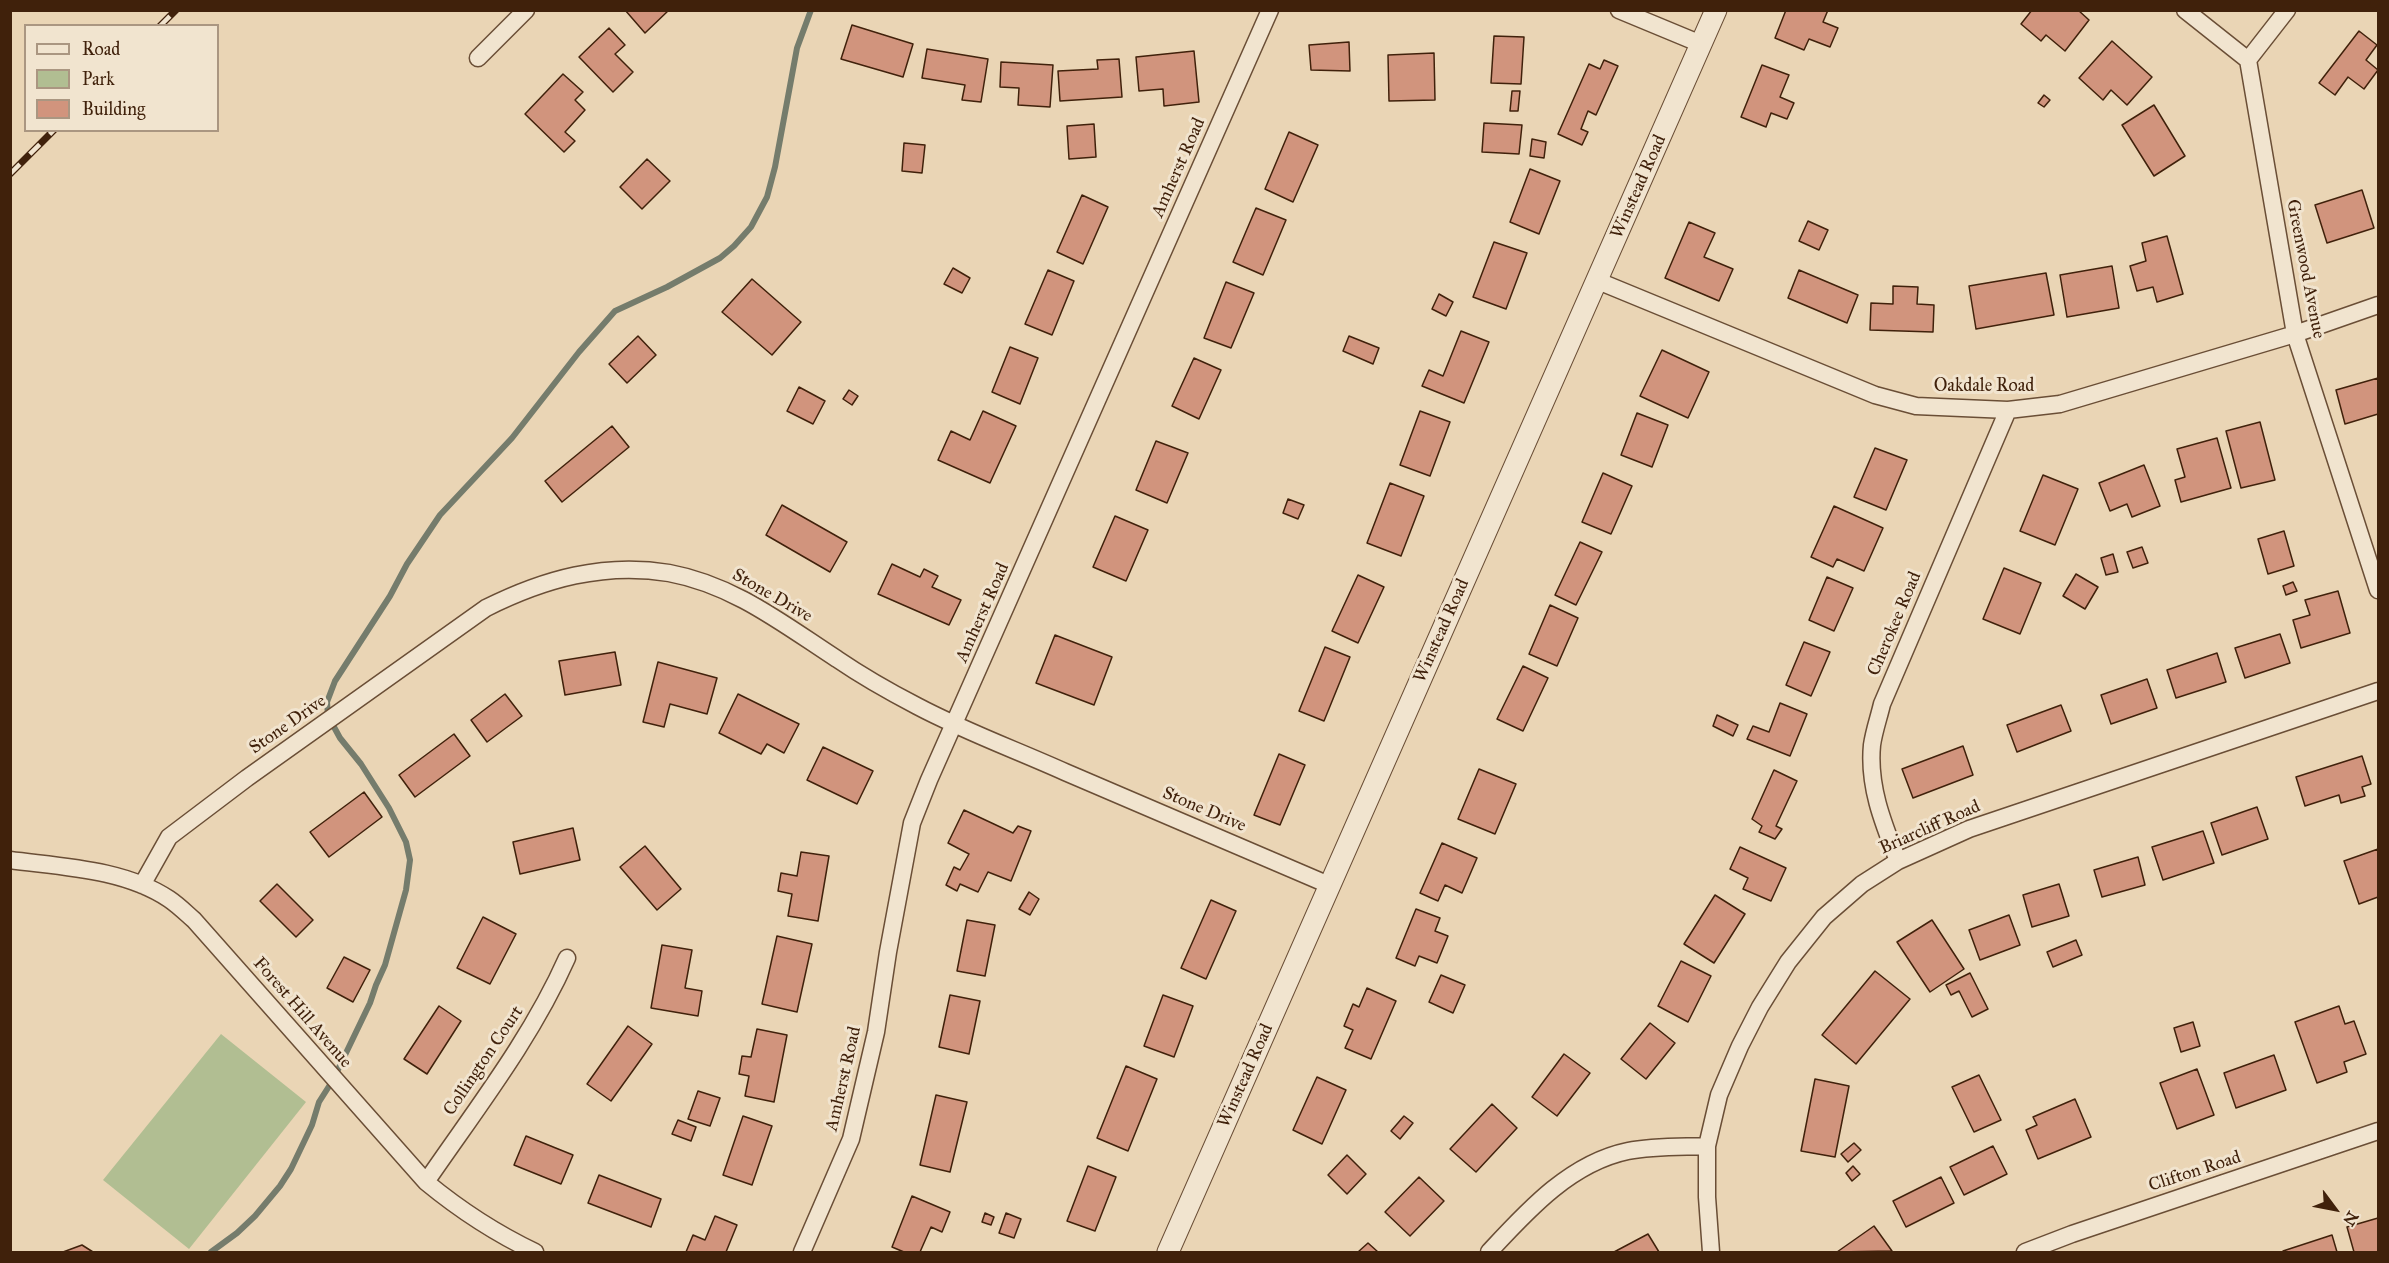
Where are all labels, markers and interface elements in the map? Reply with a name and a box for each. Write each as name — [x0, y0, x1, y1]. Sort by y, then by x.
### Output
legend — [24, 24, 219, 132]
text: Road — [82, 38, 120, 60]
text: Park — [82, 68, 115, 90]
text: Building — [82, 98, 145, 120]
street label: Amherst Road — [1147, 115, 1211, 221]
street label: Winstead Road — [1607, 132, 1671, 242]
street label: Greenwood Avenue — [2281, 198, 2329, 340]
street label: Oakdale Road — [1934, 376, 2034, 398]
street label: Amherst Road — [951, 560, 1015, 666]
street label: Stone Drive — [728, 564, 816, 628]
street label: Cherokee Road — [1863, 569, 1927, 679]
street label: Winstead Road — [1410, 576, 1474, 686]
street label: Stone Drive — [245, 691, 331, 759]
street label: Stone Drive — [1159, 783, 1249, 837]
street label: Briarcliff Road — [1876, 796, 1984, 860]
street label: Forest Hill Avenue — [248, 953, 356, 1073]
street label: Collington Court — [439, 1002, 529, 1120]
street label: Winstead Road — [1214, 1021, 1278, 1131]
street label: Amherst Road — [821, 1025, 867, 1133]
street label: Clifton Road — [2146, 1147, 2244, 1197]
north arrow — [2305, 1179, 2365, 1239]
text: N — [2339, 1208, 2362, 1230]

